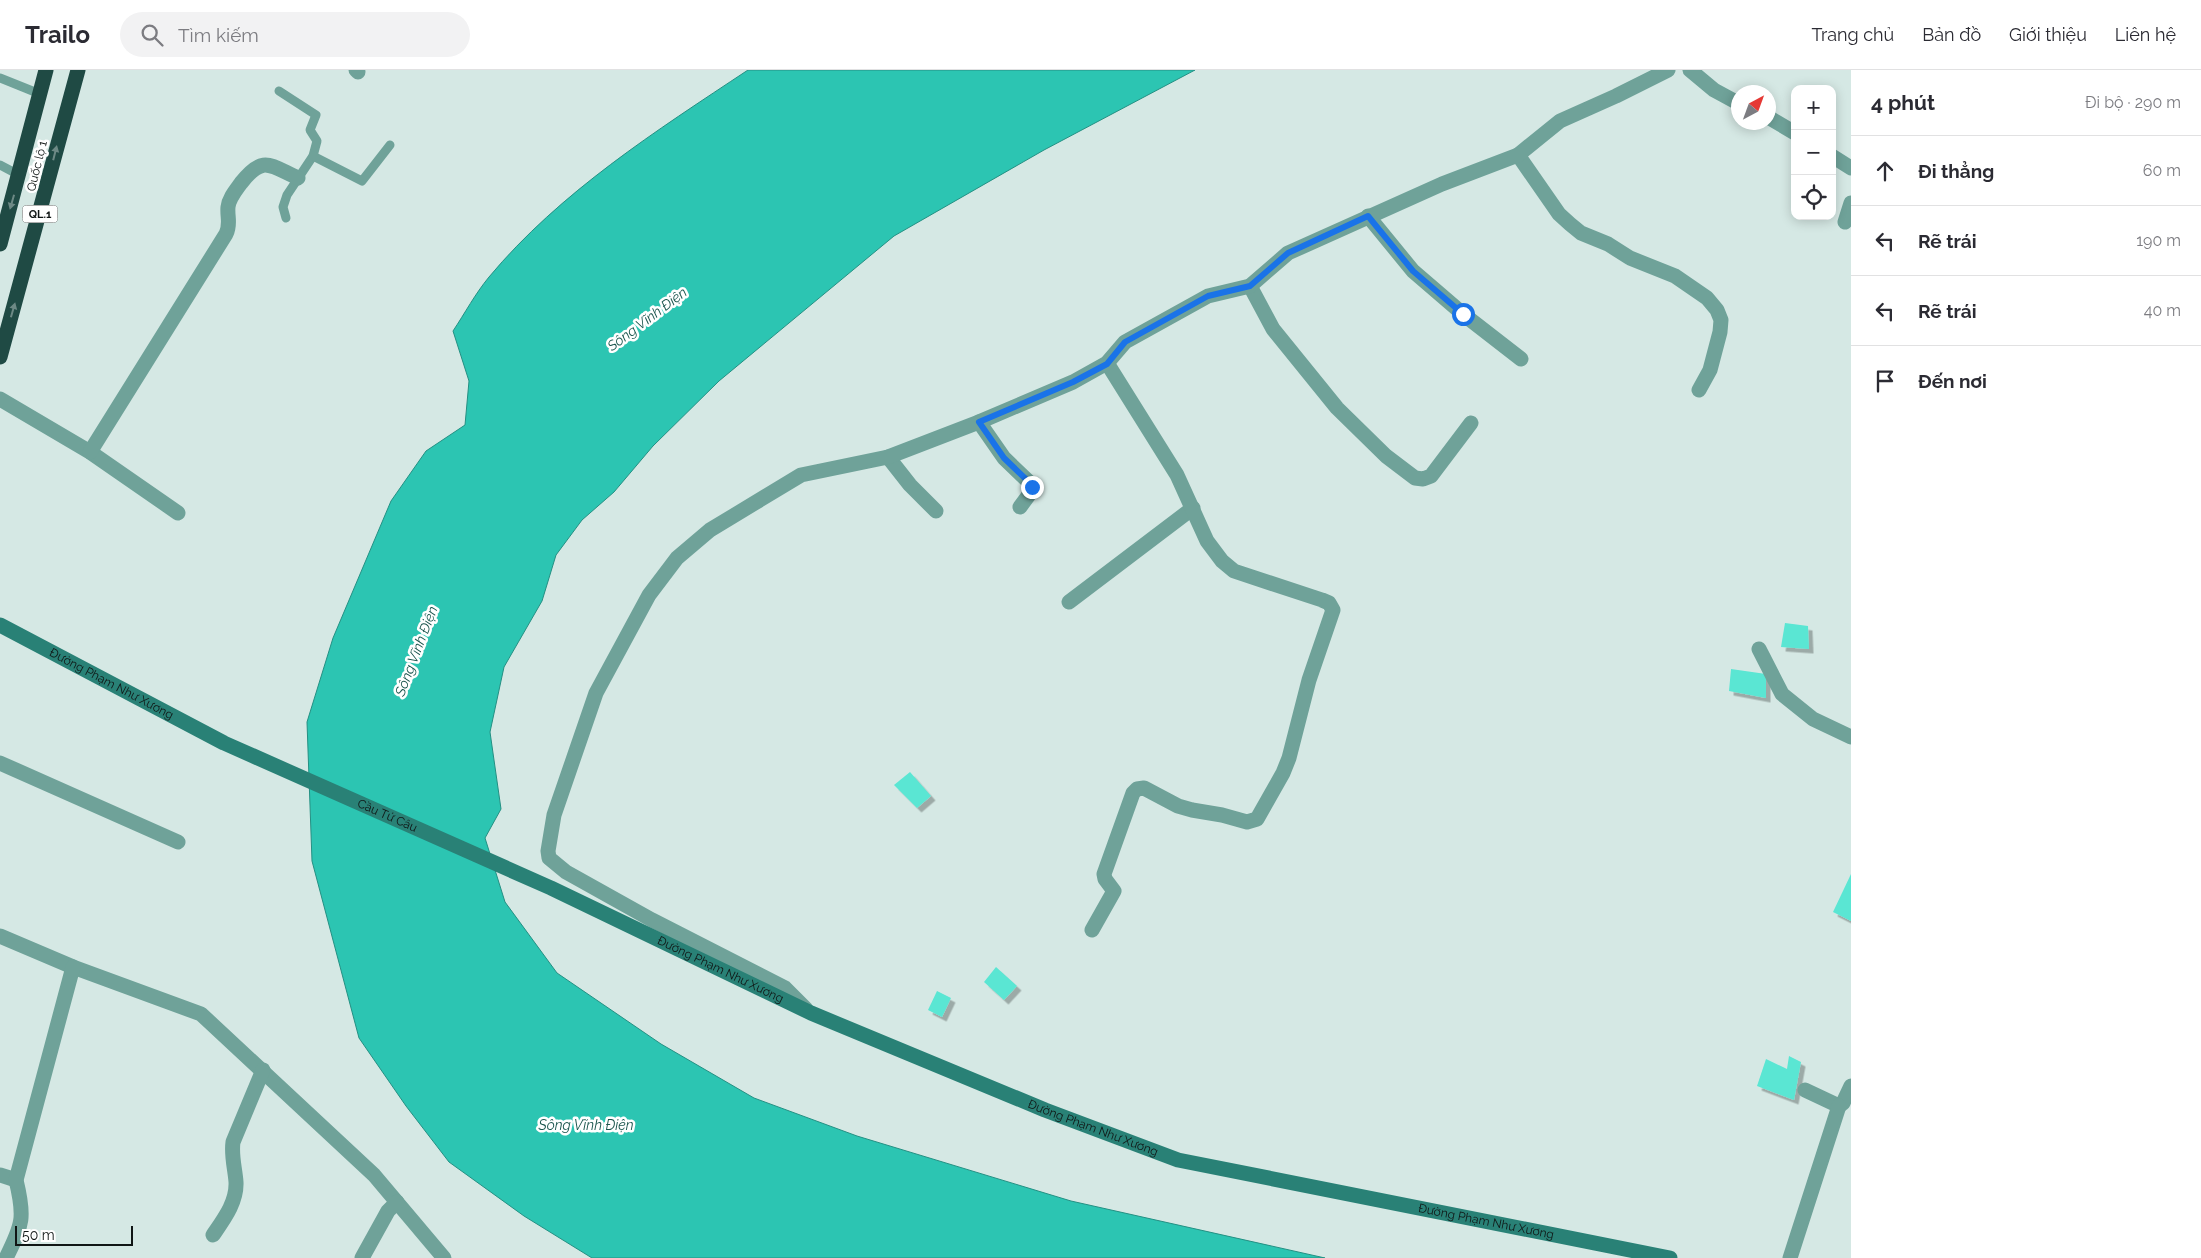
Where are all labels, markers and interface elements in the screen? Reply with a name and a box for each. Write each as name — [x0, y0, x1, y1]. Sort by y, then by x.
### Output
search box — [120, 12, 470, 57]
text: Trailo — [25, 20, 90, 49]
icon: search — [138, 21, 166, 49]
text: Tìm kiếm — [178, 24, 259, 46]
text: Trang chủ — [1812, 24, 1894, 45]
text: Bản đồ — [1922, 24, 1981, 45]
text: Giới thiệu — [2009, 24, 2087, 45]
text: Liên hệ — [2115, 24, 2176, 45]
north arrow — [1731, 85, 1776, 130]
map controls — [1791, 85, 1836, 220]
button: + — [1791, 85, 1836, 130]
text: 4 phút — [1871, 90, 1935, 115]
text: Đi bộ · 290 m — [2085, 93, 2181, 112]
button: − — [1791, 130, 1836, 175]
street label: Quốc lộ 1 — [24, 139, 50, 193]
one-way arrow — [52, 145, 60, 160]
icon: ahead — [1871, 157, 1899, 185]
text: Đi thẳng — [1918, 160, 1994, 182]
text: 60 m — [2143, 161, 2181, 180]
button: locate — [1791, 175, 1836, 220]
one-way arrow — [8, 194, 16, 209]
road number: QL.1 — [22, 206, 58, 222]
icon: left — [1871, 227, 1899, 255]
text: Rẽ trái — [1918, 230, 1977, 252]
text: 190 m — [2136, 231, 2181, 250]
water label: Sông Vĩnh Điện — [603, 284, 690, 355]
icon: left — [1871, 297, 1899, 325]
text: Rẽ trái — [1918, 300, 1977, 322]
text: 40 m — [2144, 301, 2181, 320]
one-way arrow — [9, 302, 17, 317]
route start — [1452, 303, 1475, 326]
icon: arrive — [1871, 367, 1899, 395]
text: Đến nơi — [1918, 370, 1987, 392]
route end — [1021, 476, 1044, 499]
water label: Sông Vĩnh Điện — [391, 604, 441, 699]
street label: Đường Phạm Như Xương — [47, 645, 176, 722]
street label: Cầu Tứ Câu — [355, 796, 420, 835]
street label: Đường Phạm Như Xương — [655, 933, 786, 1006]
street label: Đường Phạm Như Xương — [1026, 1097, 1160, 1159]
water label: Sông Vĩnh Điện — [537, 1117, 634, 1133]
street label: Đường Phạm Như Xương — [1417, 1201, 1555, 1242]
scale bar — [15, 1223, 132, 1246]
text: 50 m — [22, 1227, 55, 1243]

